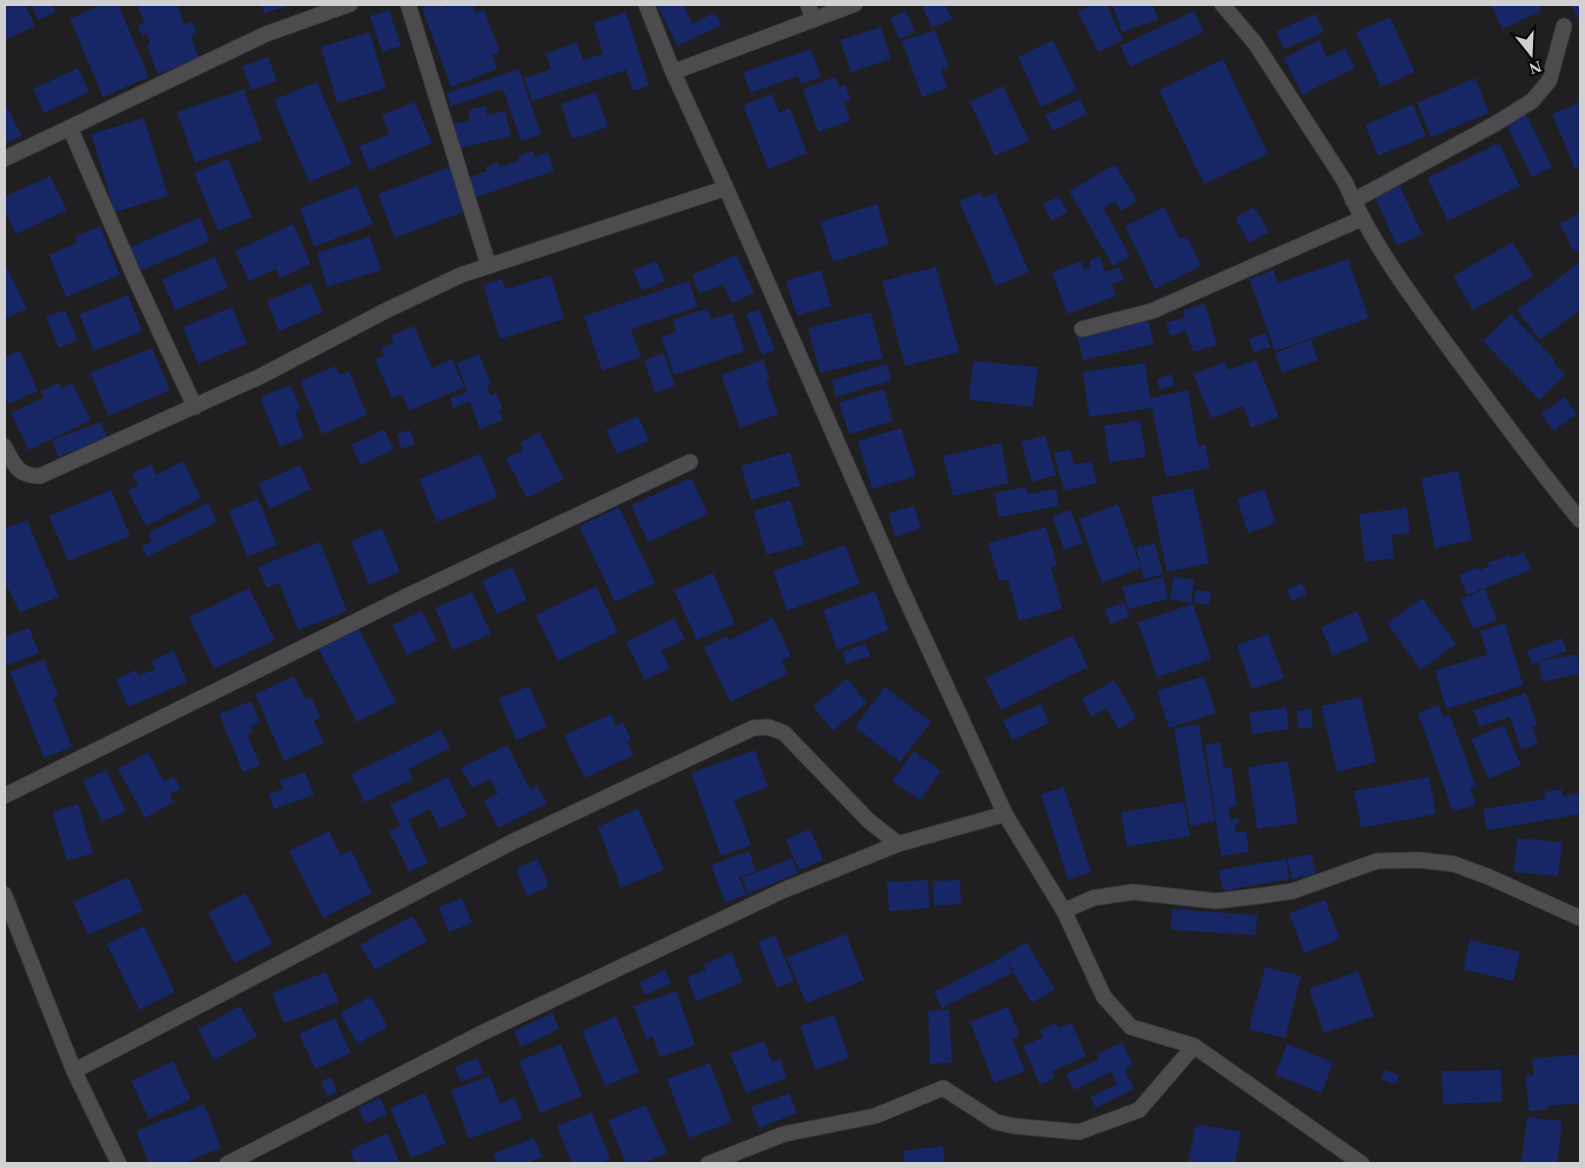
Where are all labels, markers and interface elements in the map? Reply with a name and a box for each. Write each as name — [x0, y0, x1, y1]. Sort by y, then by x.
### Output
north arrow — [1501, 24, 1561, 84]
text: N — [1527, 58, 1544, 78]

